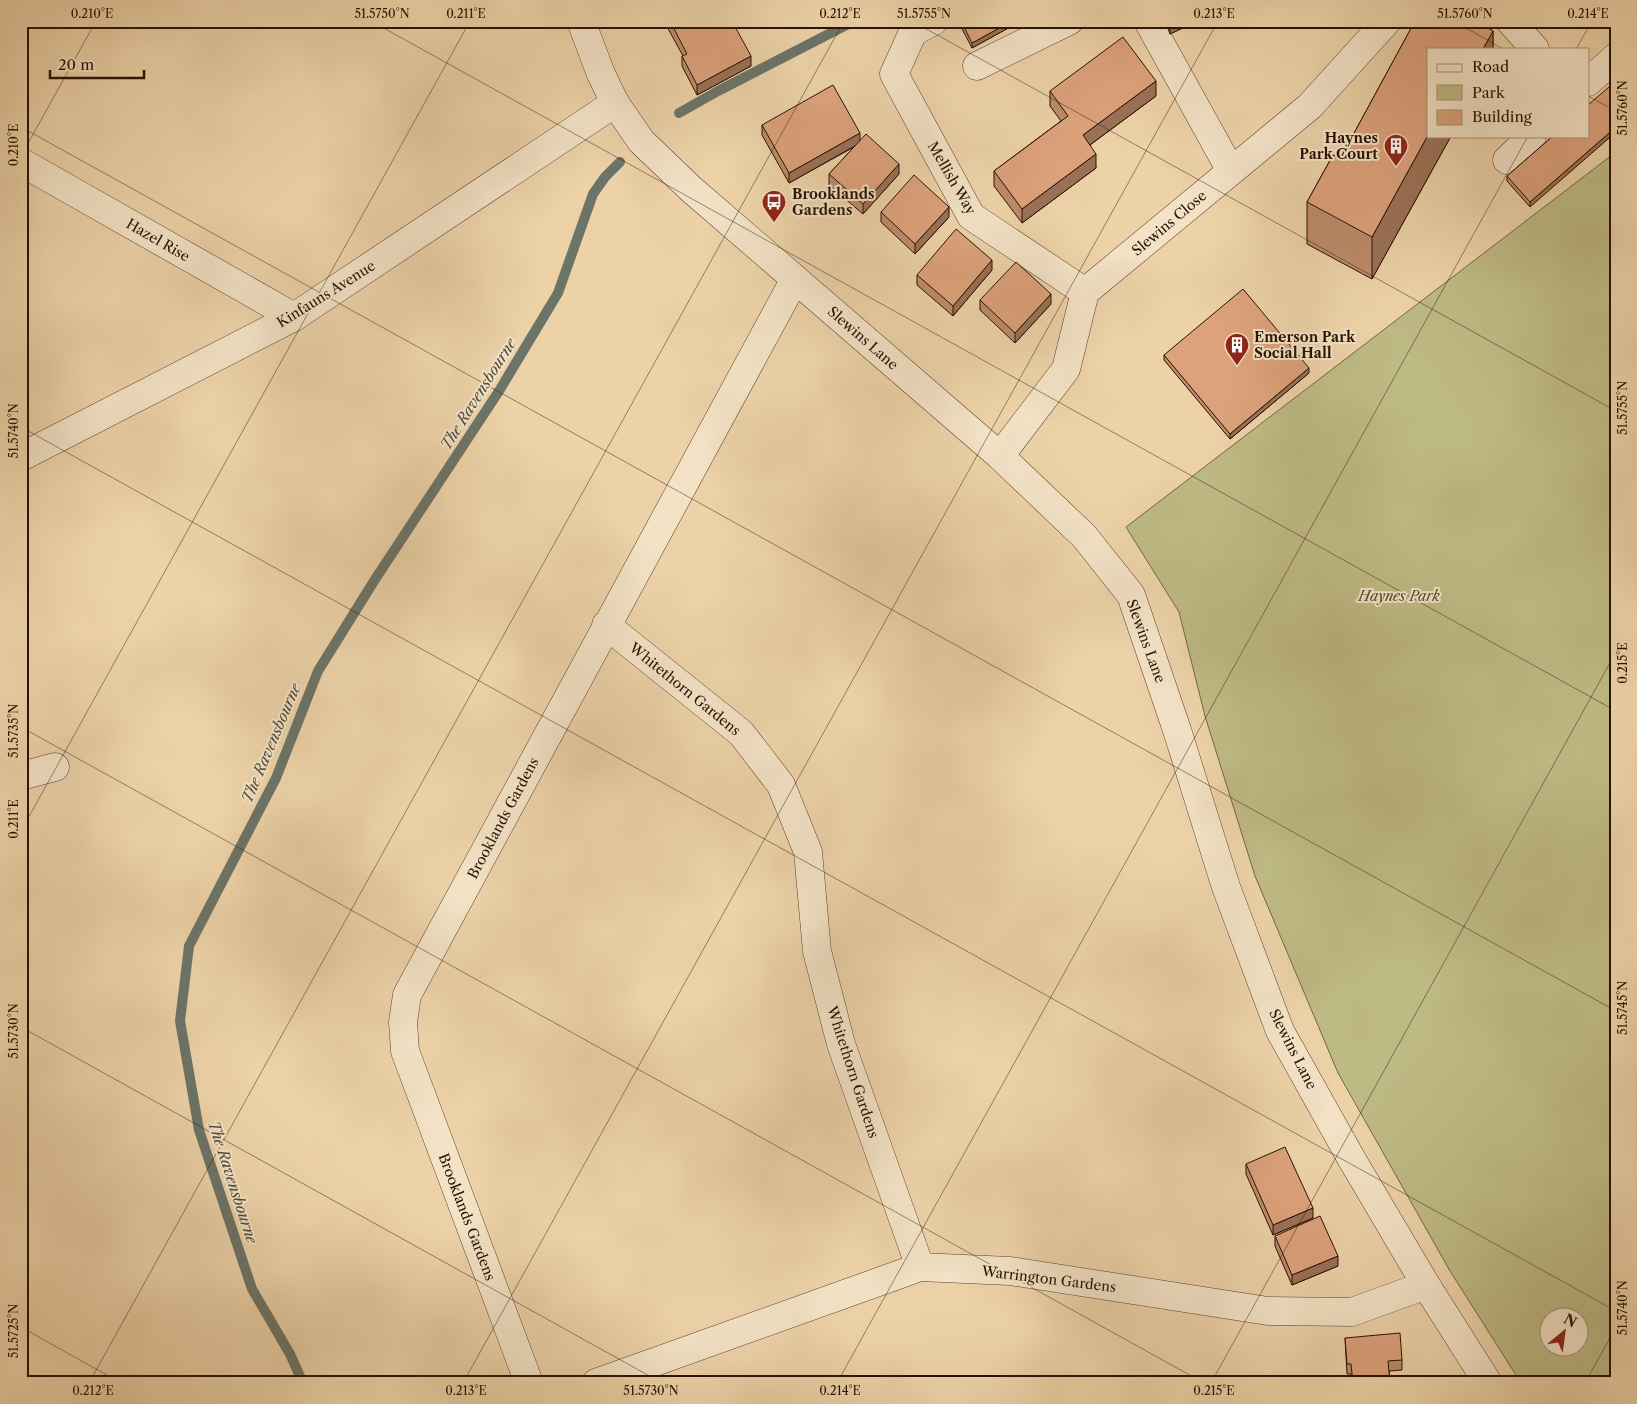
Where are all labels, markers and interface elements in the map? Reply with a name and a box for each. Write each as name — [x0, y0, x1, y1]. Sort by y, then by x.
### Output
text: 0.210°E — [71, 6, 113, 21]
text: 51.5750°N — [354, 6, 410, 21]
text: 0.211°E — [446, 6, 486, 21]
text: 0.212°E — [819, 6, 861, 21]
text: 51.5755°N — [897, 6, 951, 21]
text: 0.213°E — [1193, 6, 1235, 21]
text: 51.5760°N — [1437, 6, 1493, 21]
text: 0.214°E — [1567, 6, 1609, 21]
scale bar — [50, 48, 144, 80]
legend — [1427, 48, 1590, 138]
text: 20 m — [58, 55, 94, 74]
text: Road — [1472, 57, 1509, 76]
text: 51.5760°N — [1615, 80, 1630, 136]
text: Park — [1472, 83, 1506, 102]
text: Building — [1472, 107, 1532, 126]
text: 0.210°E — [6, 124, 21, 166]
place label: Haynes Park Court — [1299, 129, 1378, 163]
building icon: Haynes Park Court — [1383, 133, 1409, 167]
street label: Mellish Way — [924, 138, 980, 218]
place label: Brooklands Gardens — [792, 185, 875, 219]
street label: Slewins Close — [1128, 186, 1210, 259]
bus stop icon: Brooklands Gardens — [761, 189, 787, 223]
street label: Hazel Rise — [123, 215, 193, 266]
street label: Kinfauns Avenue — [273, 256, 379, 331]
street label: Slewins Lane — [824, 302, 902, 374]
place label: Emerson Park Social Hall — [1254, 328, 1356, 362]
building icon: Emerson Park Social Hall — [1224, 332, 1250, 366]
water label: The Ravensbourne — [436, 334, 520, 453]
text: 51.5755°N — [1615, 381, 1630, 435]
text: 51.5740°N — [6, 403, 21, 459]
park label: Haynes Park — [1357, 587, 1440, 605]
street label: Slewins Lane — [1123, 597, 1170, 685]
street label: Whitethorn Gardens — [625, 638, 744, 739]
text: 0.215°E — [1615, 642, 1630, 684]
water label: The Ravensbourne — [237, 680, 305, 806]
text: 51.5735°N — [6, 704, 21, 758]
street label: Brooklands Gardens — [463, 754, 543, 882]
text: 0.211°E — [6, 799, 21, 839]
text: 51.5745°N — [1615, 981, 1630, 1035]
text: 51.5730°N — [6, 1003, 21, 1059]
street label: Whitethorn Gardens — [823, 1003, 883, 1140]
street label: Slewins Lane — [1265, 1006, 1321, 1092]
water label: The Ravensbourne — [204, 1118, 262, 1246]
street label: Brooklands Gardens — [434, 1151, 500, 1283]
street label: Warrington Gardens — [980, 1262, 1117, 1296]
text: 51.5740°N — [1615, 1280, 1630, 1336]
text: 51.5725°N — [6, 1304, 21, 1358]
north arrow — [1540, 1306, 1590, 1356]
text: N — [1561, 1310, 1580, 1331]
text: 0.212°E — [72, 1383, 114, 1398]
text: 0.213°E — [445, 1383, 487, 1398]
text: 51.5730°N — [623, 1383, 679, 1398]
text: 0.214°E — [819, 1383, 861, 1398]
text: 0.215°E — [1193, 1383, 1235, 1398]

